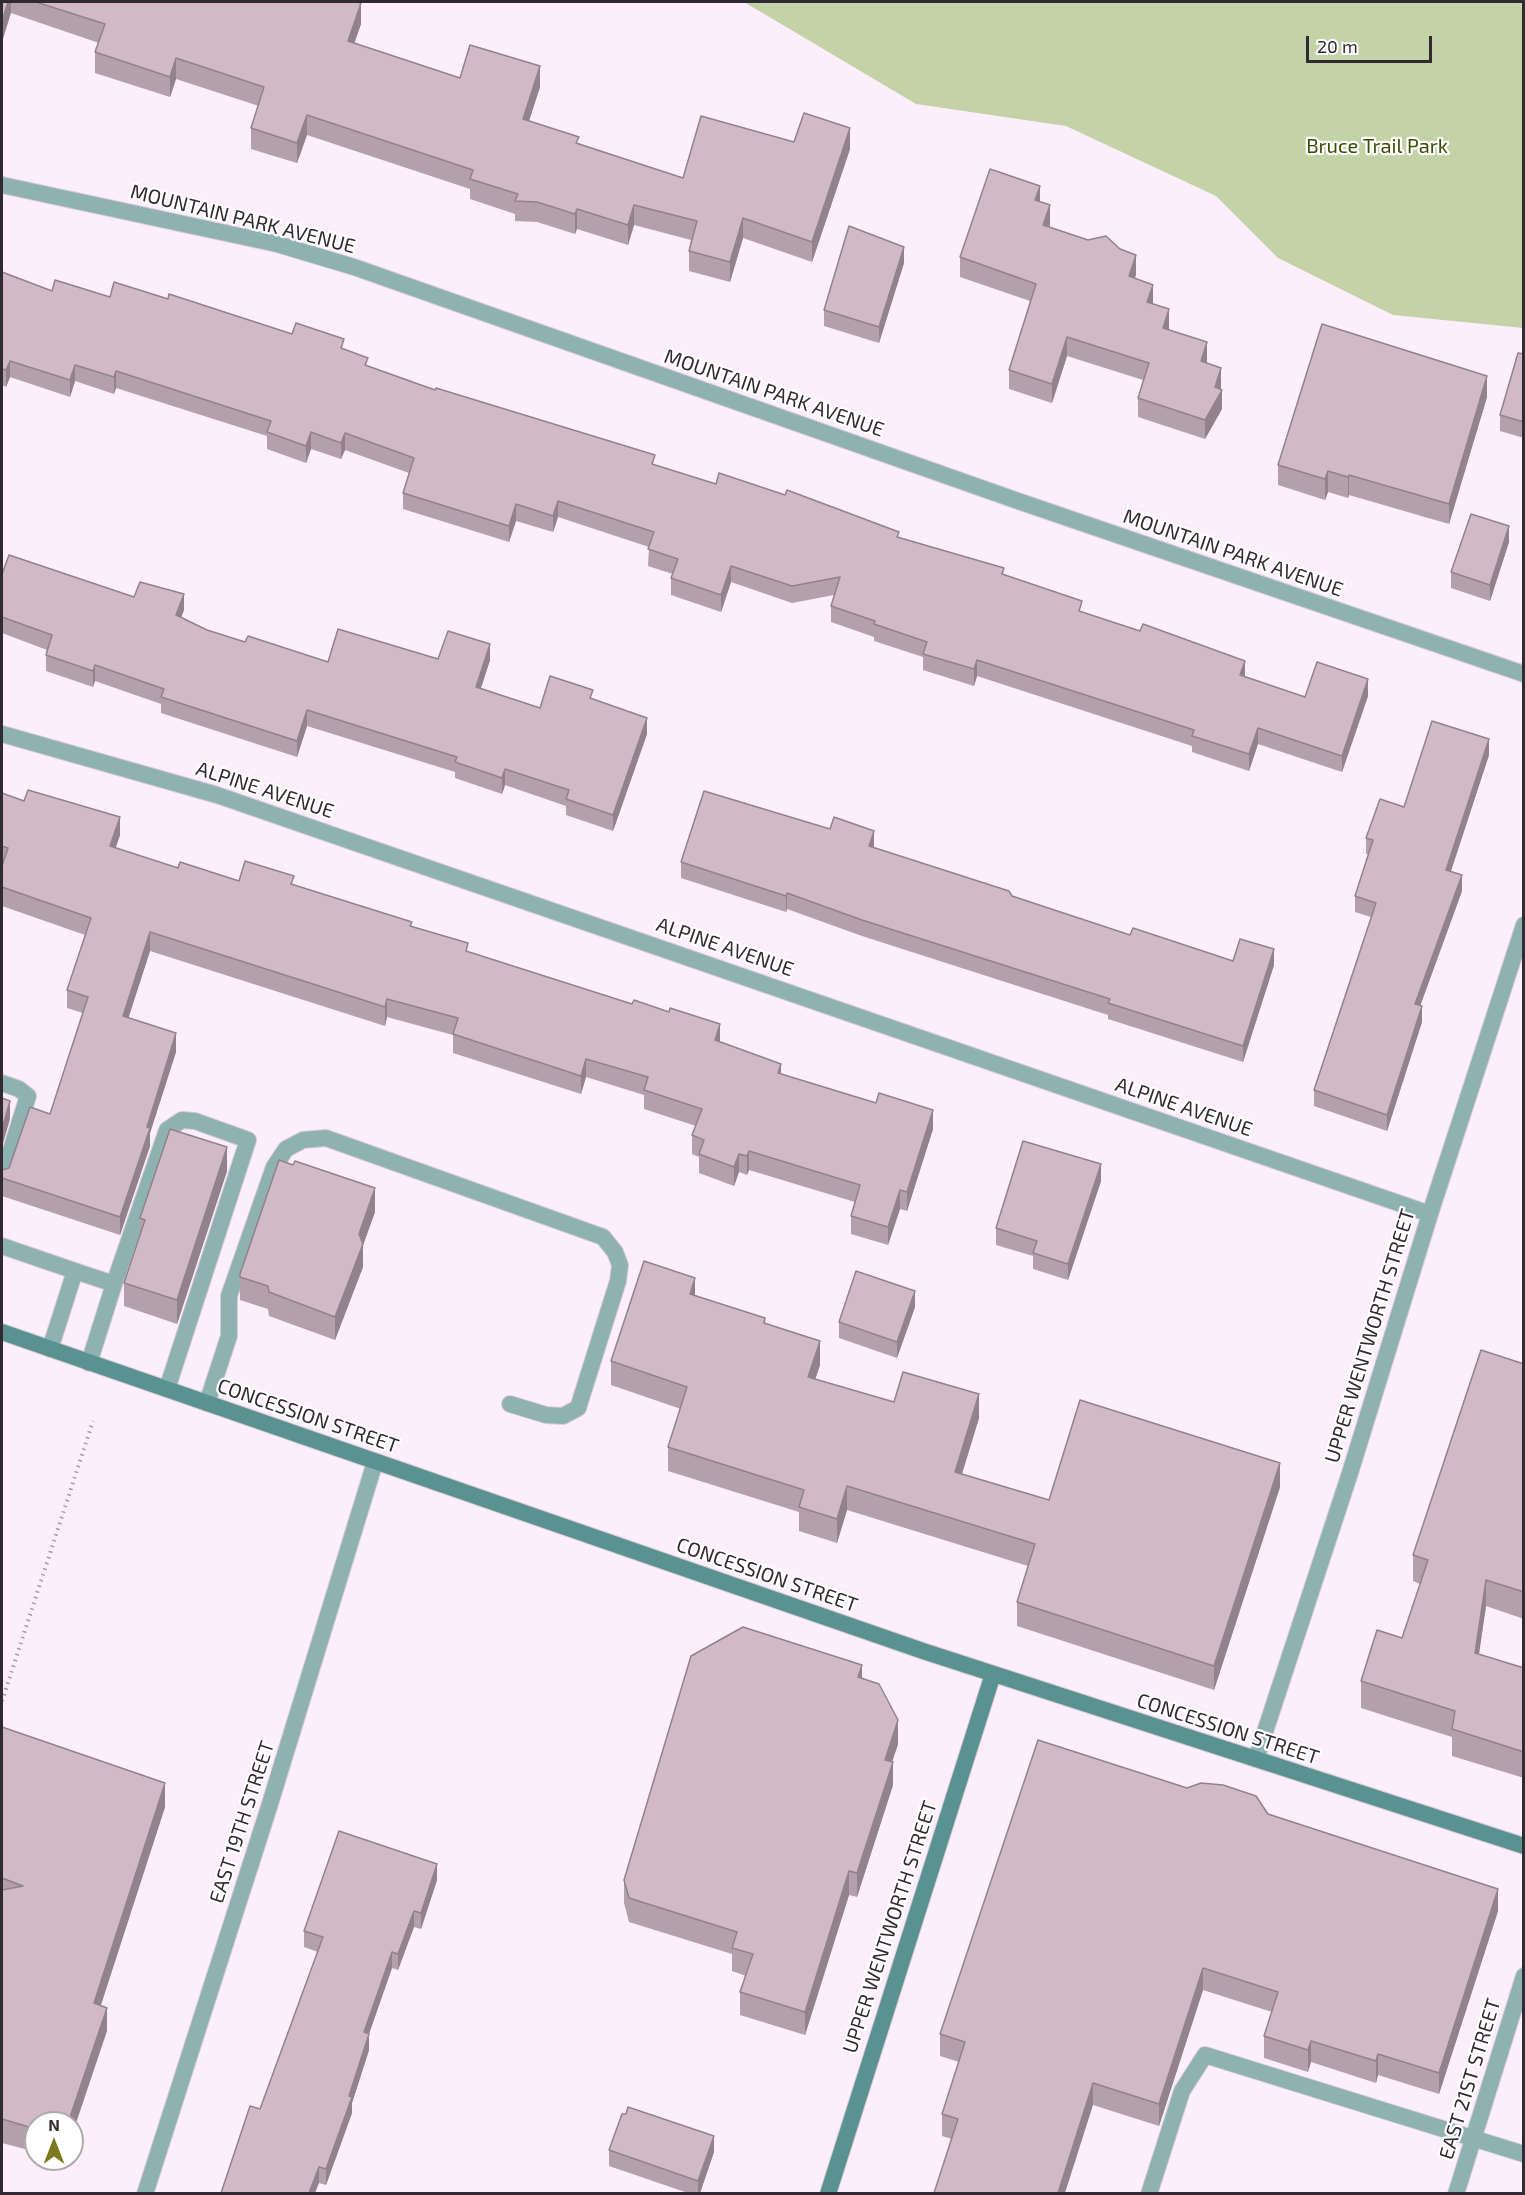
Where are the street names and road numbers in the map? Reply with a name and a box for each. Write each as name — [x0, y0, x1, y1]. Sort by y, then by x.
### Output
street label: MOUNTAIN PARK AVENUE — [128, 179, 358, 259]
street label: MOUNTAIN PARK AVENUE — [661, 344, 887, 442]
street label: MOUNTAIN PARK AVENUE — [1120, 504, 1346, 602]
street label: ALPINE AVENUE — [193, 756, 337, 824]
street label: ALPINE AVENUE — [653, 912, 797, 982]
street label: ALPINE AVENUE — [1112, 1072, 1256, 1142]
street label: UPPER WENTWORTH STREET — [1320, 1206, 1420, 1466]
street label: CONCESSION STREET — [214, 1374, 402, 1458]
street label: CONCESSION STREET — [673, 1533, 861, 1617]
street label: CONCESSION STREET — [1134, 1688, 1322, 1770]
street label: EAST 19TH STREET — [204, 1738, 280, 1906]
street label: UPPER WENTWORTH STREET — [838, 1798, 942, 2056]
street label: EAST 21ST STREET — [1434, 1996, 1506, 2162]

